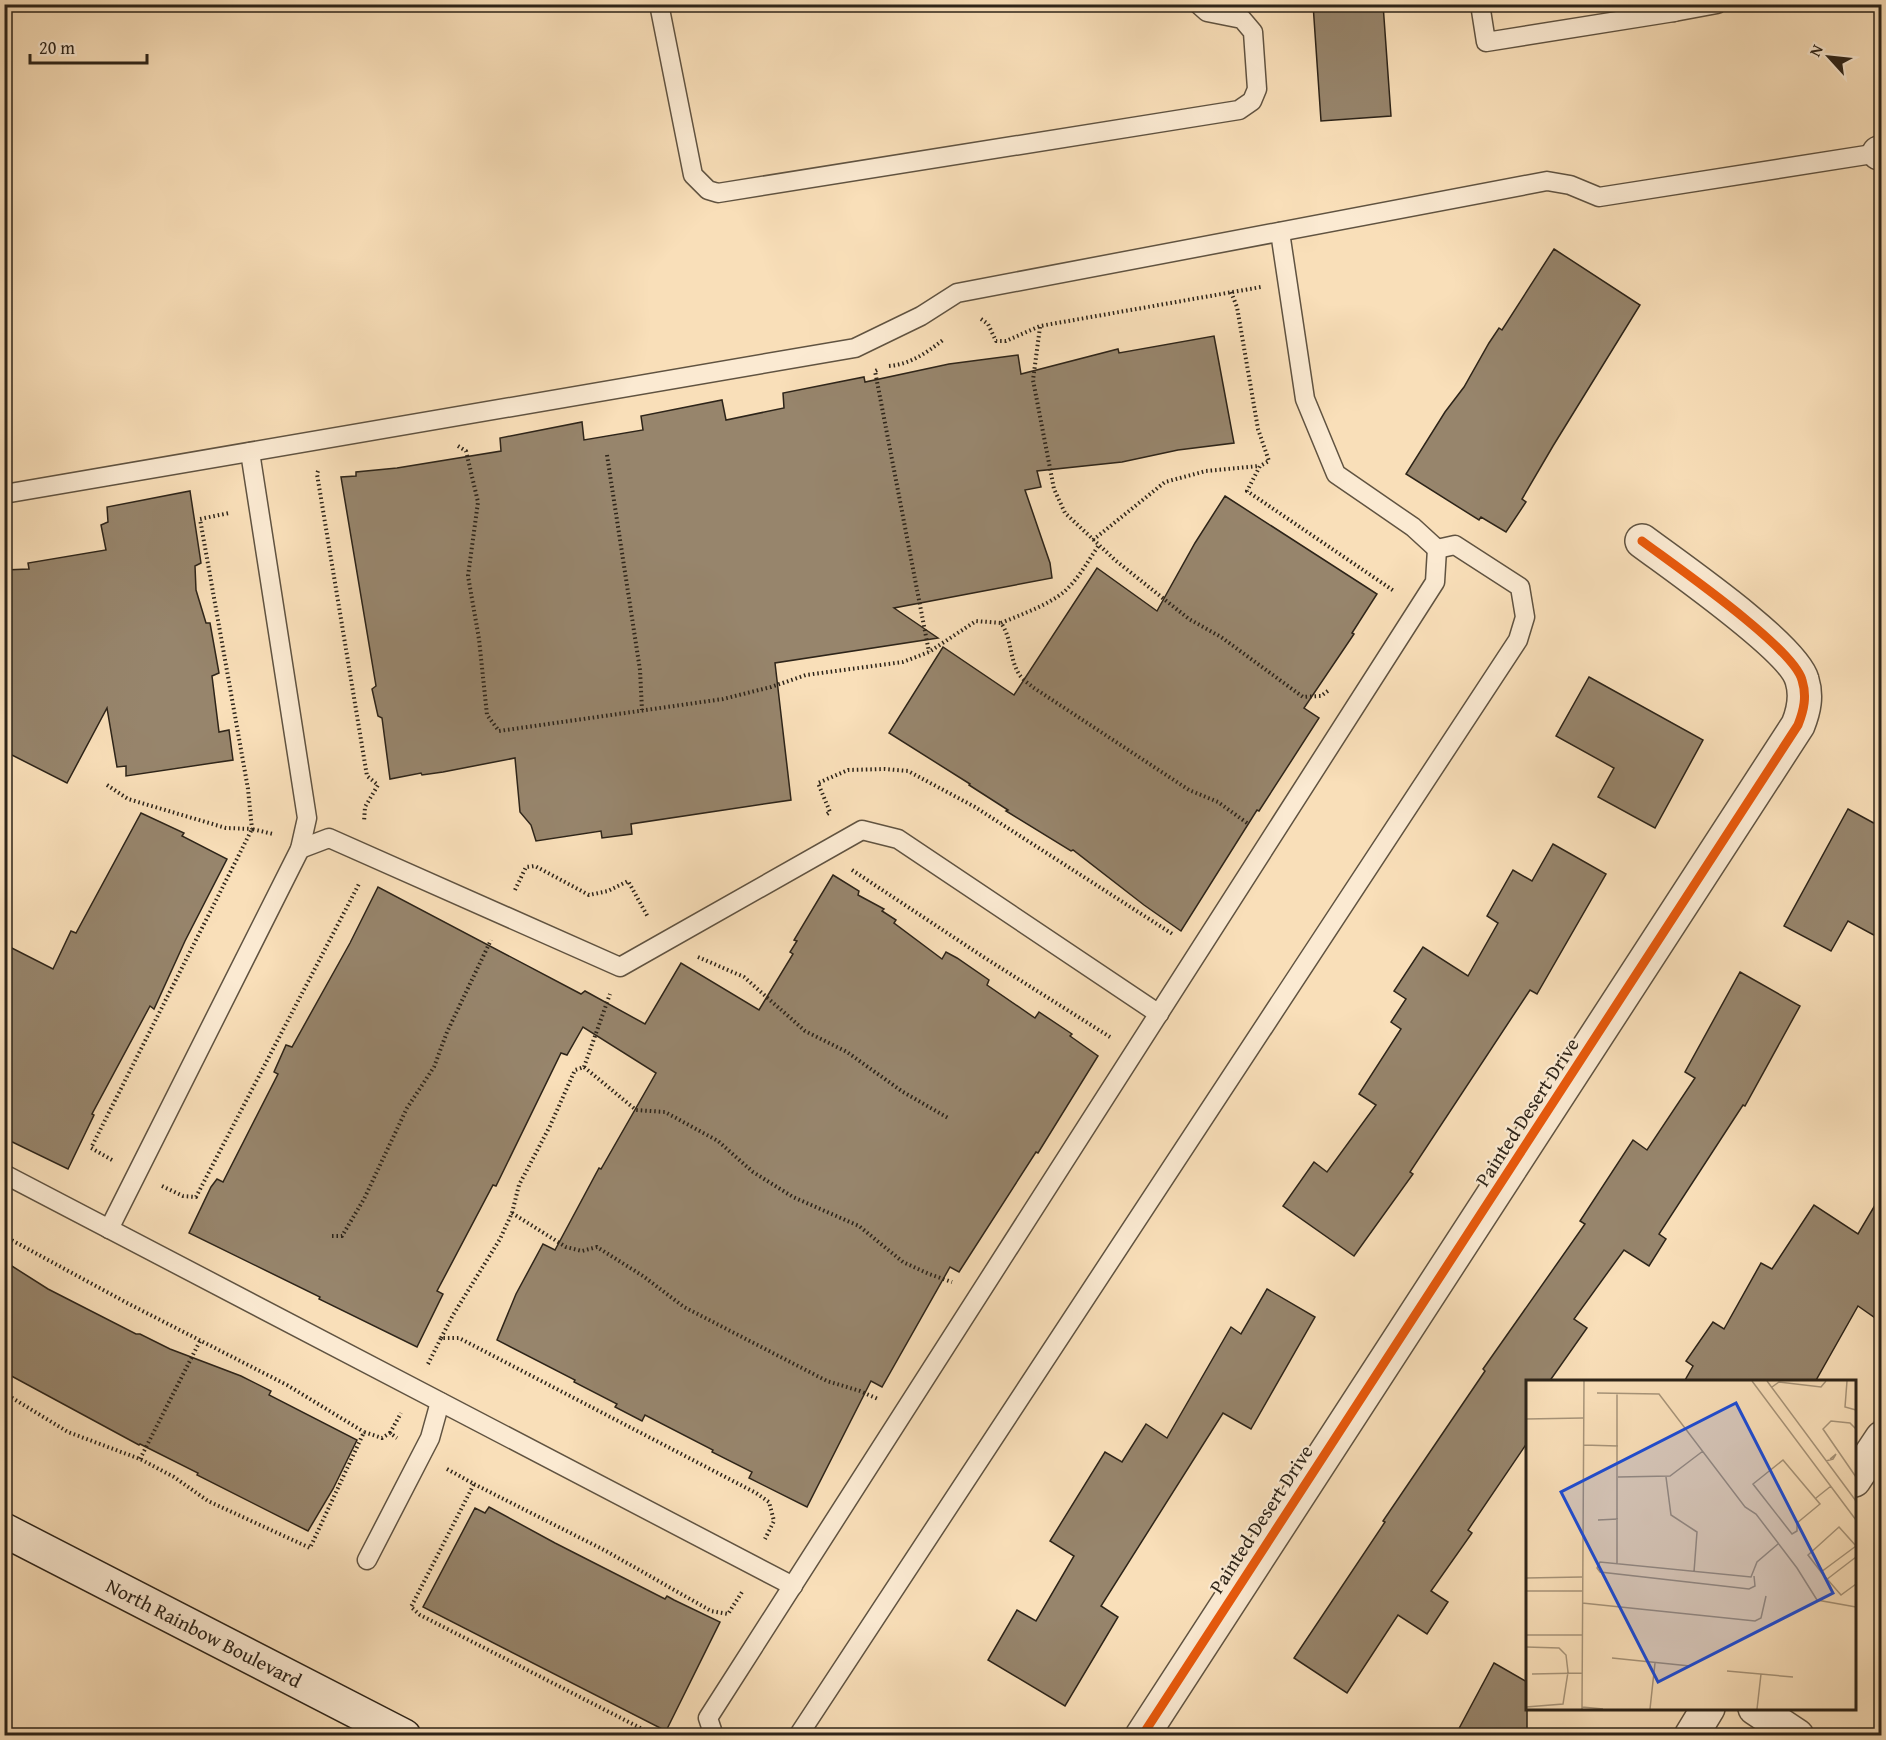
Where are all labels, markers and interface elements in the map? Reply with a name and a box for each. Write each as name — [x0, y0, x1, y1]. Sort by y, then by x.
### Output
scale bar — [30, 27, 147, 65]
north arrow — [1799, 27, 1859, 87]
text: 20 m — [39, 34, 75, 61]
text: N — [1803, 40, 1829, 60]
street label: Painted Desert Drive — [1468, 1032, 1586, 1192]
inset map — [1526, 1380, 1856, 1710]
street label: Painted Desert Drive — [1202, 1439, 1320, 1599]
street label: North Rainbow Boulevard — [101, 1571, 307, 1695]

